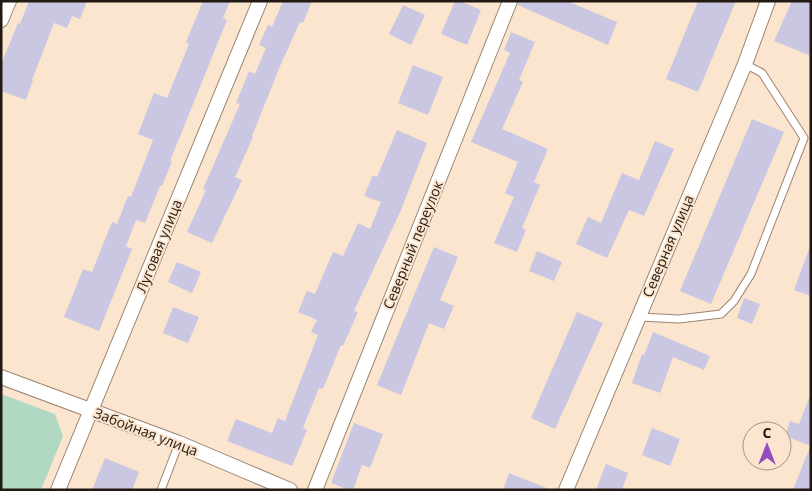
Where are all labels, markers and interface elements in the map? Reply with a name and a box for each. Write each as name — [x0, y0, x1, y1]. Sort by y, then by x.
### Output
street label: Северный переулок — [378, 177, 447, 312]
street label: Северная улица — [637, 192, 698, 300]
street label: Луговая улица — [131, 196, 186, 295]
street label: Забойная улица — [91, 403, 201, 460]
north arrow — [742, 421, 792, 471]
text: С — [763, 423, 772, 442]

